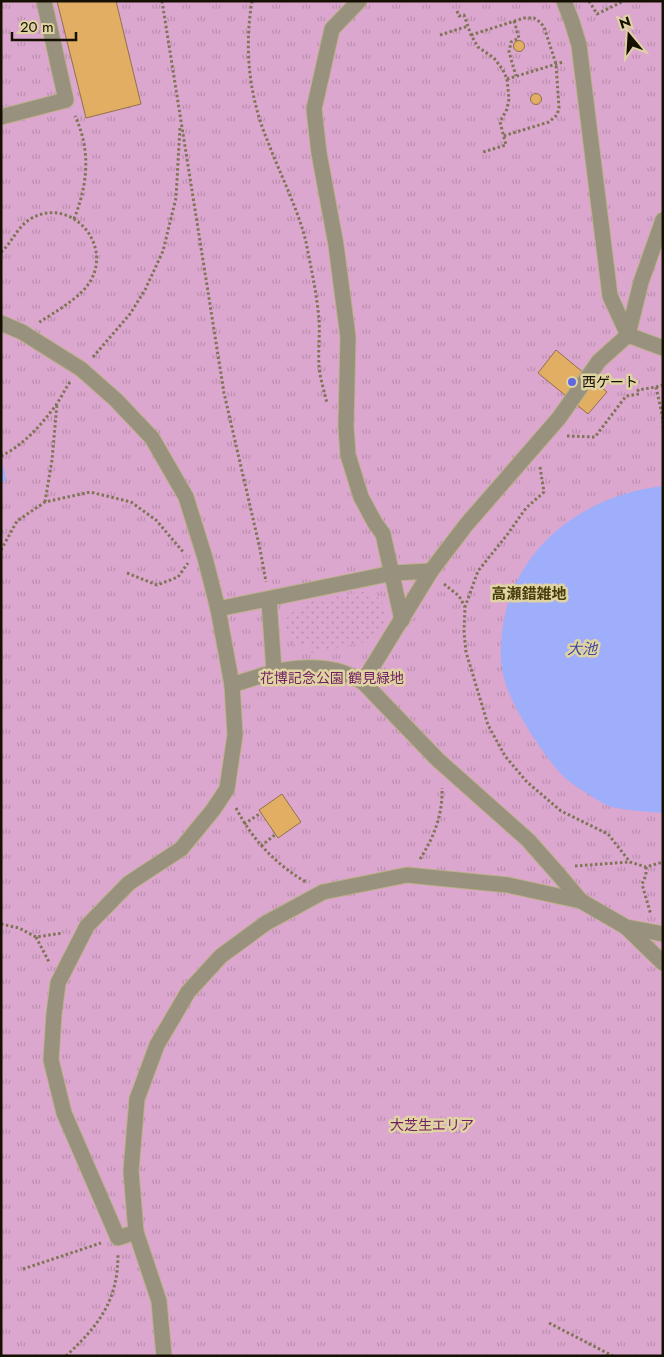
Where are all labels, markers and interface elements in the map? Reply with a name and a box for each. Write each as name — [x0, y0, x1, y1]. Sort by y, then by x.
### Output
scale bar — [12, 10, 76, 42]
north arrow — [604, 10, 654, 60]
text: N — [617, 11, 633, 34]
text: 20 m — [20, 16, 54, 38]
place label: 西ゲート — [582, 372, 638, 392]
marker: 西ゲート — [566, 376, 578, 388]
district label: 高瀬錯雑地 — [491, 583, 567, 605]
water label: 大池 — [567, 638, 599, 660]
park label: 花博記念公園 鶴見緑地 — [260, 668, 404, 688]
park label: 大芝生エリア — [390, 1115, 474, 1135]

